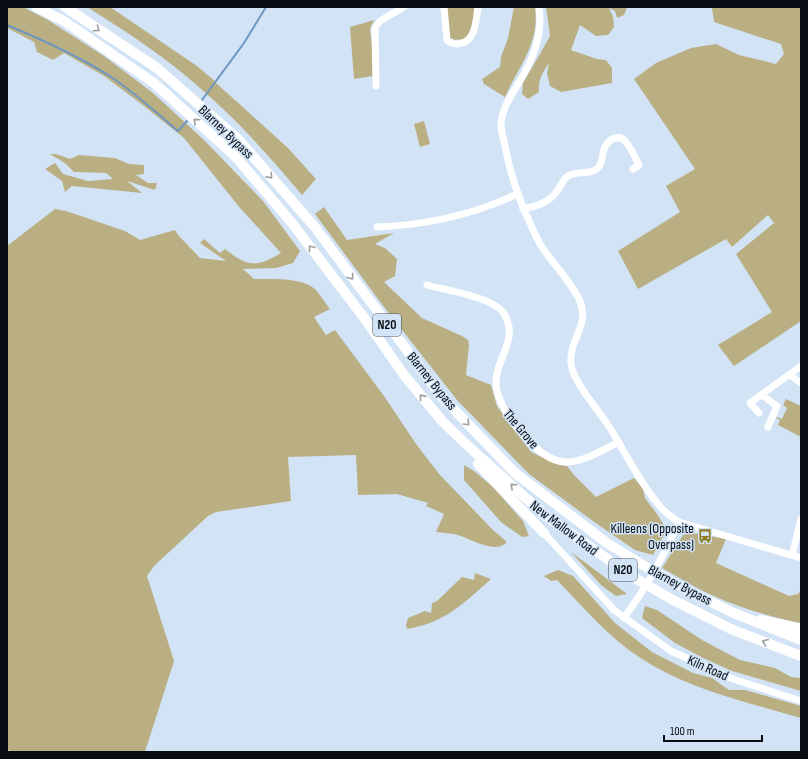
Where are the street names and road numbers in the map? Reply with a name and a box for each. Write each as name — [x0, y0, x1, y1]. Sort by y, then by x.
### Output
street label: Blarney Bypass — [195, 102, 257, 162]
road number: N20 — [373, 314, 401, 336]
street label: Blarney Bypass — [403, 348, 461, 414]
street label: The Grove — [499, 406, 543, 452]
street label: New Mallow Road — [527, 497, 602, 559]
road number: N20 — [609, 559, 637, 581]
street label: Blarney Bypass — [645, 561, 715, 609]
street label: Kiln Road — [685, 651, 731, 685]

